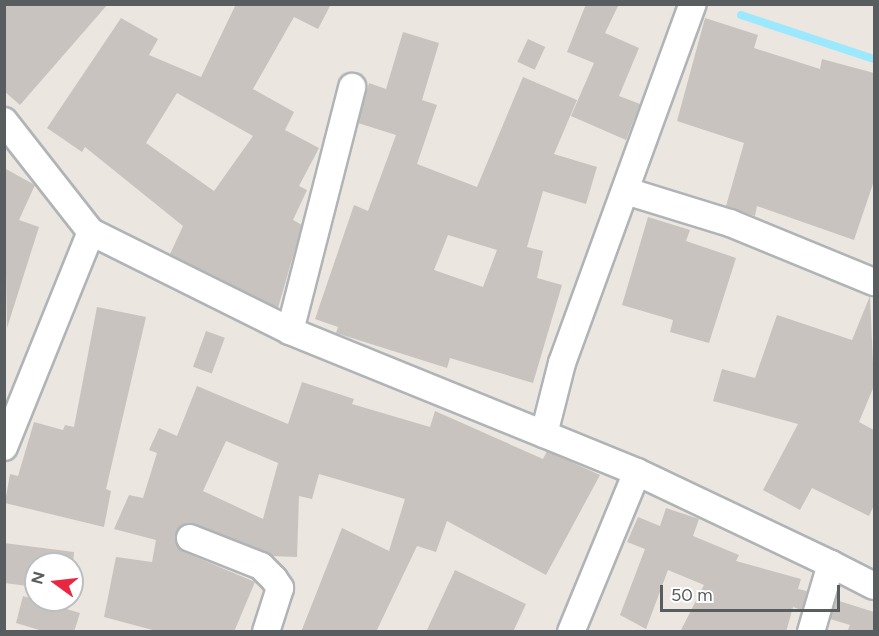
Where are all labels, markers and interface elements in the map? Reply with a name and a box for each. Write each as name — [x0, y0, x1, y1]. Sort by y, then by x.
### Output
north arrow — [24, 552, 84, 612]
text: N — [27, 569, 49, 586]
scale bar — [663, 573, 843, 611]
text: 50 m — [671, 584, 713, 606]

